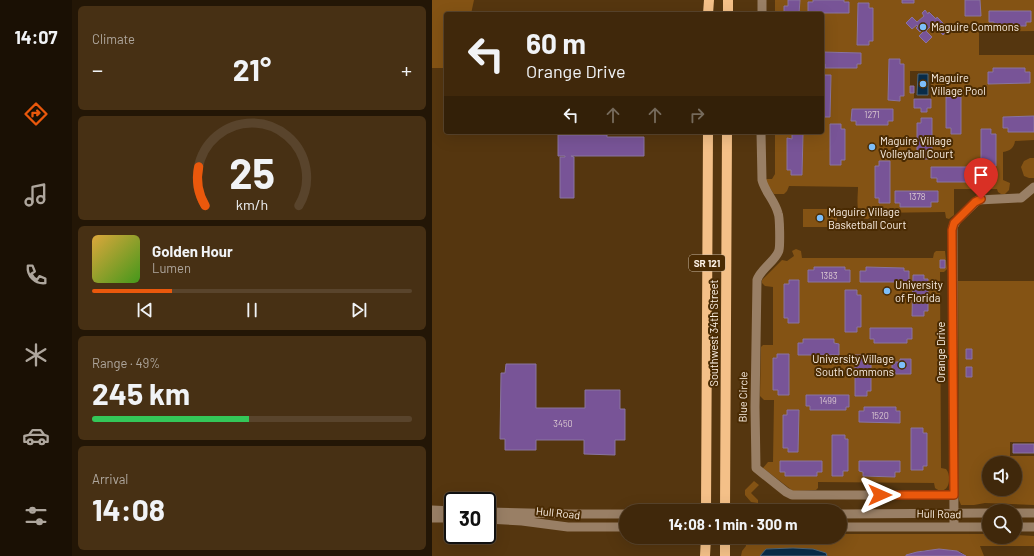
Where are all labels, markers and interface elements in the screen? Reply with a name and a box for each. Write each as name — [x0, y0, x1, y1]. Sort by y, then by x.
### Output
place label: Maguire Commons — [931, 20, 1019, 33]
marker: Maguire Commons — [918, 22, 928, 32]
text: 14:07 — [14, 26, 58, 48]
text: 60 m — [526, 26, 586, 60]
icon: left — [460, 28, 512, 80]
text: Climate — [92, 31, 135, 47]
text: 21° — [233, 51, 271, 87]
text: − — [92, 56, 103, 82]
text: + — [401, 56, 412, 82]
text: Orange Drive — [526, 60, 626, 82]
place label: Maguire Village Pool — [931, 71, 986, 97]
marker: Maguire Village Pool — [918, 79, 928, 89]
icon: directions — [22, 100, 50, 128]
icon: left — [560, 104, 582, 126]
icon: ahead — [602, 104, 624, 126]
icon: ahead — [644, 104, 666, 126]
icon: right — [686, 104, 708, 126]
house number: 1271 — [864, 109, 880, 120]
place label: Maguire Village Volleyball Court — [880, 134, 953, 160]
marker: Maguire Village Volleyball Court — [867, 142, 877, 152]
text: 25 — [229, 147, 275, 197]
pin — [964, 158, 998, 199]
icon: arrive — [970, 164, 992, 186]
icon: music — [22, 181, 50, 209]
house number: 1378 — [909, 191, 926, 202]
text: km/h — [236, 196, 268, 213]
place label: Maguire Village Basketball Court — [828, 205, 906, 231]
marker: Maguire Village Basketball Court — [815, 213, 825, 223]
text: Golden Hour — [152, 242, 233, 260]
road number: SR 121 — [689, 255, 725, 271]
text: Lumen — [152, 260, 191, 276]
icon: phone — [22, 261, 50, 289]
house number: 1383 — [820, 270, 838, 281]
place label: University of Florida — [895, 278, 943, 304]
street label: Southwest 34th Street — [707, 279, 720, 387]
marker: University of Florida — [882, 286, 892, 296]
icon: previous — [134, 299, 156, 321]
icon: pause — [241, 299, 263, 321]
icon: next — [348, 299, 370, 321]
street label: Orange Drive — [934, 321, 947, 382]
icon: climate — [22, 341, 50, 369]
place label: University Village South Commons — [812, 352, 894, 378]
text: Range · 49% — [92, 355, 160, 371]
marker: University Village South Commons — [897, 360, 907, 370]
street label: Blue Circle — [736, 371, 749, 423]
text: 245 km — [92, 375, 190, 411]
house number: 1499 — [819, 395, 837, 406]
house number: 1520 — [871, 410, 889, 421]
house number: 3450 — [553, 418, 573, 429]
icon: car — [22, 422, 50, 450]
map controls — [982, 456, 1022, 544]
button: sound — [982, 456, 1022, 496]
text: Arrival — [92, 471, 128, 487]
position arrow — [859, 474, 901, 516]
text: 14:08 — [92, 491, 165, 527]
speed limit sign: 30 — [444, 492, 496, 544]
icon: filters — [22, 502, 50, 530]
street label: Hull Road — [535, 504, 581, 521]
button: search — [982, 504, 1022, 544]
street label: Hull Road — [917, 507, 961, 520]
text: 14:08 · 1 min · 300 m — [668, 515, 798, 533]

